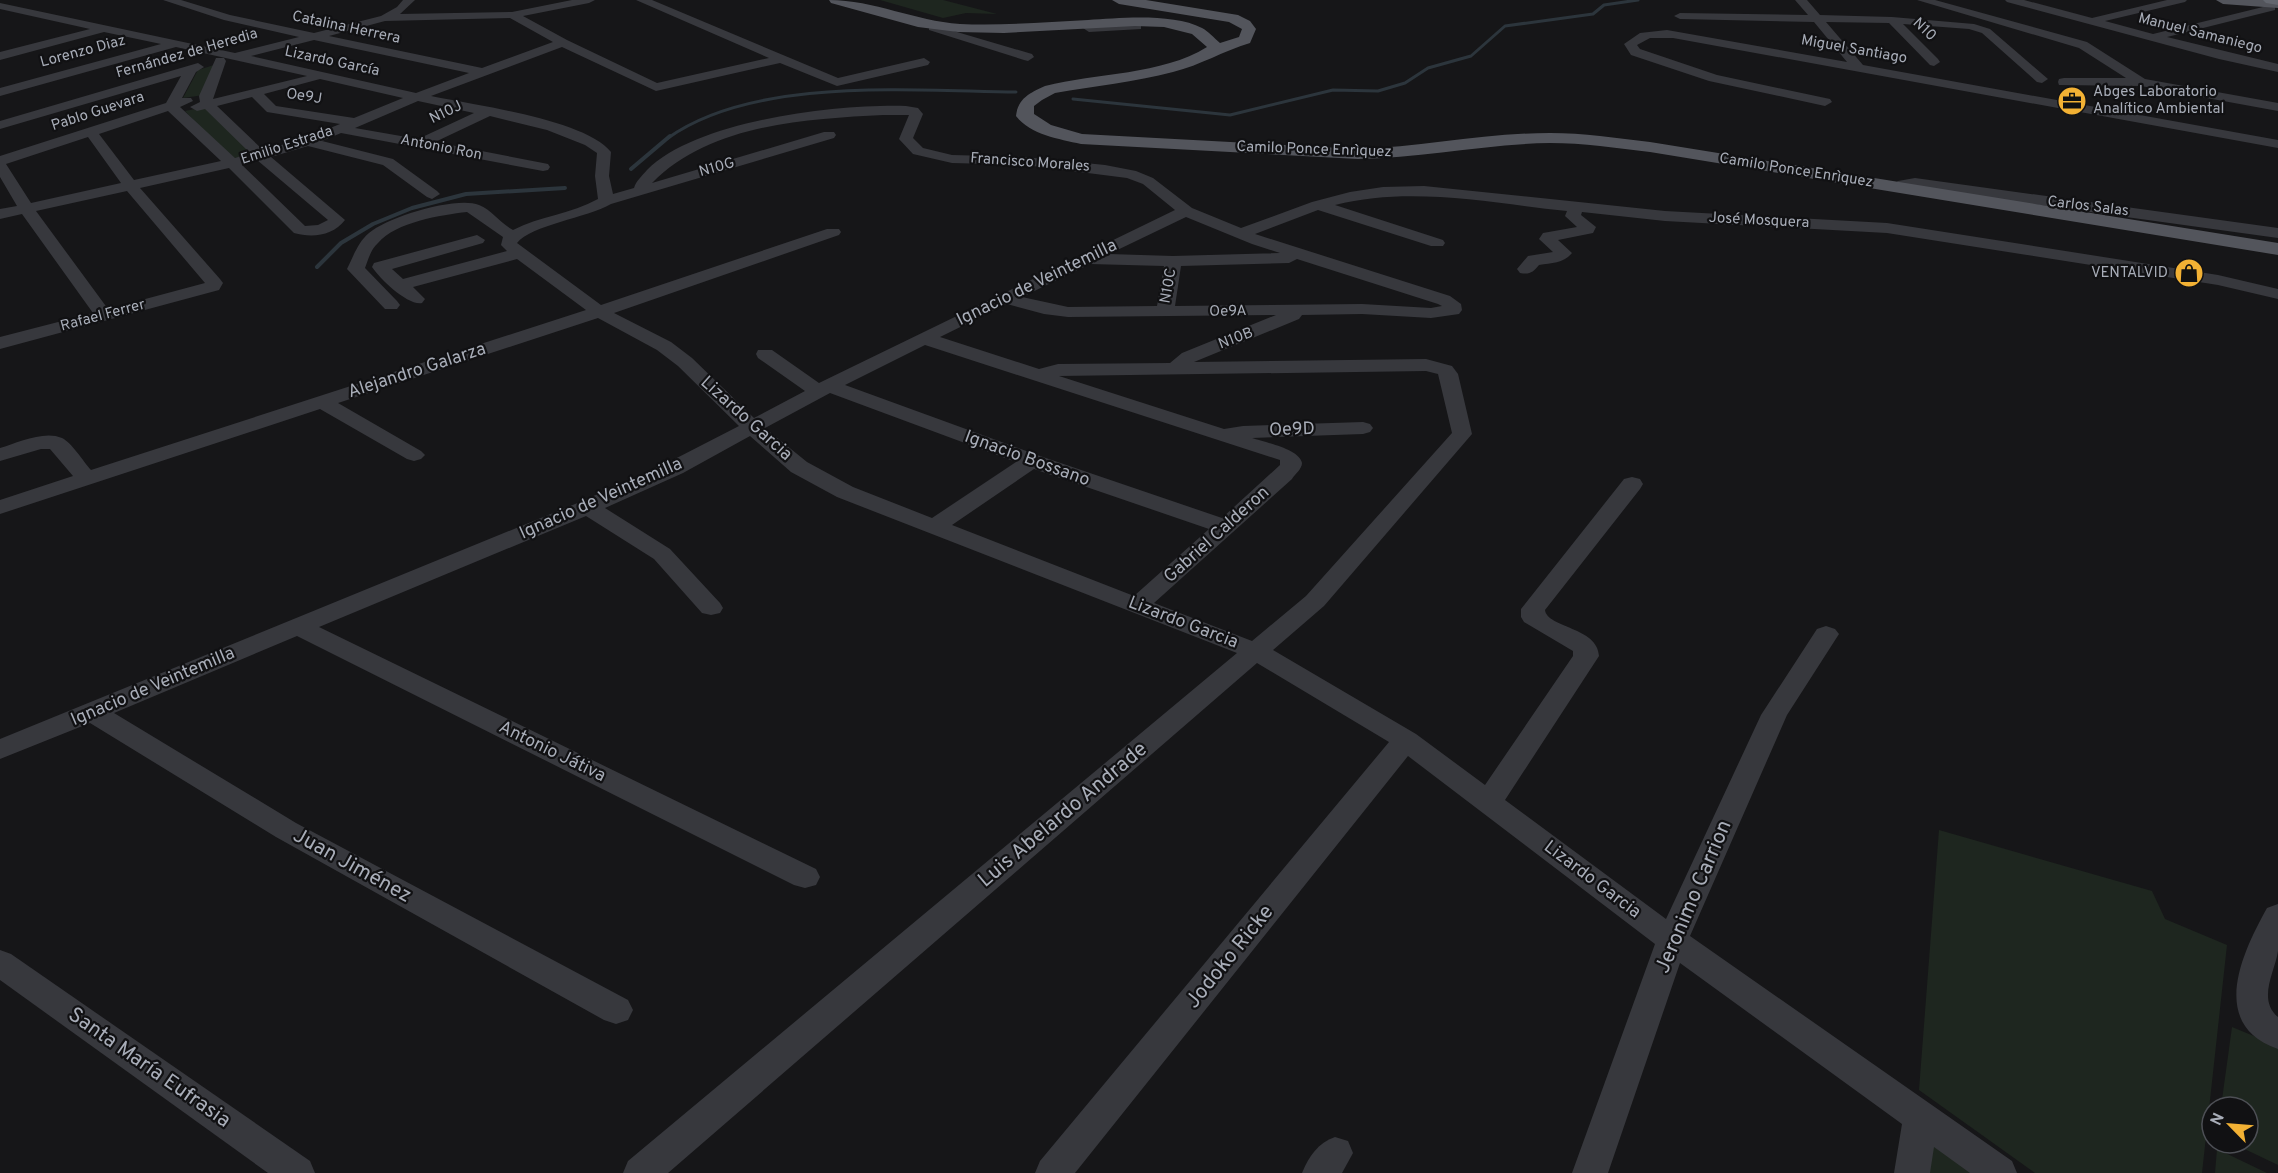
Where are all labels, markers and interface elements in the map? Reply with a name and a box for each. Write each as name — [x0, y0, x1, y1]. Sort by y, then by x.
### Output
street label: Catalina Herrera — [290, 7, 402, 49]
street label: Manuel Samaniego — [2136, 9, 2264, 59]
street label: N10 — [1908, 14, 1940, 46]
street label: Fernández de Heredia — [114, 25, 260, 83]
street label: Lorenzo Diaz — [38, 31, 128, 73]
street label: Miguel Santiago — [1799, 31, 1909, 69]
street label: Lizardo García — [283, 43, 381, 81]
place label: Abges Laboratorio Analítico Ambiental — [2093, 83, 2224, 119]
street label: Oe9J — [285, 85, 323, 109]
office icon: Abges Laboratorio Analítico Ambiental — [2056, 85, 2088, 117]
street label: Pablo Guevara — [49, 88, 147, 136]
street label: N10J — [427, 97, 465, 129]
street label: Emilio Estrada — [239, 122, 335, 170]
street label: Antonio Ron — [399, 131, 483, 165]
street label: Camilo Ponce Enrìquez — [1236, 138, 1392, 162]
street label: Francisco Morales — [969, 149, 1091, 177]
street label: Camilo Ponce Enrìquez — [1718, 149, 1874, 193]
street label: N10G — [697, 154, 737, 182]
street label: Carlos Salas — [2046, 193, 2130, 221]
street label: José Mosquera — [1708, 209, 1810, 233]
street label: Ignacio de Veintemilla — [953, 234, 1121, 332]
shop icon: VENTALVID — [2173, 257, 2205, 289]
place label: VENTALVID — [2091, 264, 2168, 283]
street label: N10C — [1157, 267, 1181, 305]
street label: Rafael Ferrer — [59, 296, 148, 336]
street label: Oe9A — [1209, 302, 1247, 322]
street label: N10B — [1216, 324, 1256, 354]
street label: Alejandro Galarza — [345, 338, 489, 404]
street label: Lizardo Garcia — [695, 372, 797, 466]
street label: Oe9D — [1269, 418, 1315, 442]
street label: Ignacio Bossano — [961, 426, 1093, 492]
street label: Ignacio de Veintemilla — [516, 453, 686, 545]
street label: Gabriel Calderon — [1159, 481, 1275, 589]
street label: Lizardo Garcia — [1125, 591, 1241, 655]
street label: Ignacio de Veintemilla — [68, 642, 238, 732]
street label: Antonio Játiva — [495, 716, 609, 788]
street label: Luis Abelardo Andrade — [973, 736, 1153, 894]
street label: Jeronimo Carrion — [1650, 816, 1738, 978]
street label: Juan Jiménez — [288, 822, 416, 910]
street label: Lizardo Garcia — [1539, 836, 1645, 924]
street label: Jodoko Ricke — [1180, 900, 1280, 1014]
street label: Santa María Eufrasia — [62, 1002, 236, 1134]
north arrow — [2200, 1095, 2260, 1155]
text: N — [2207, 1110, 2230, 1129]

